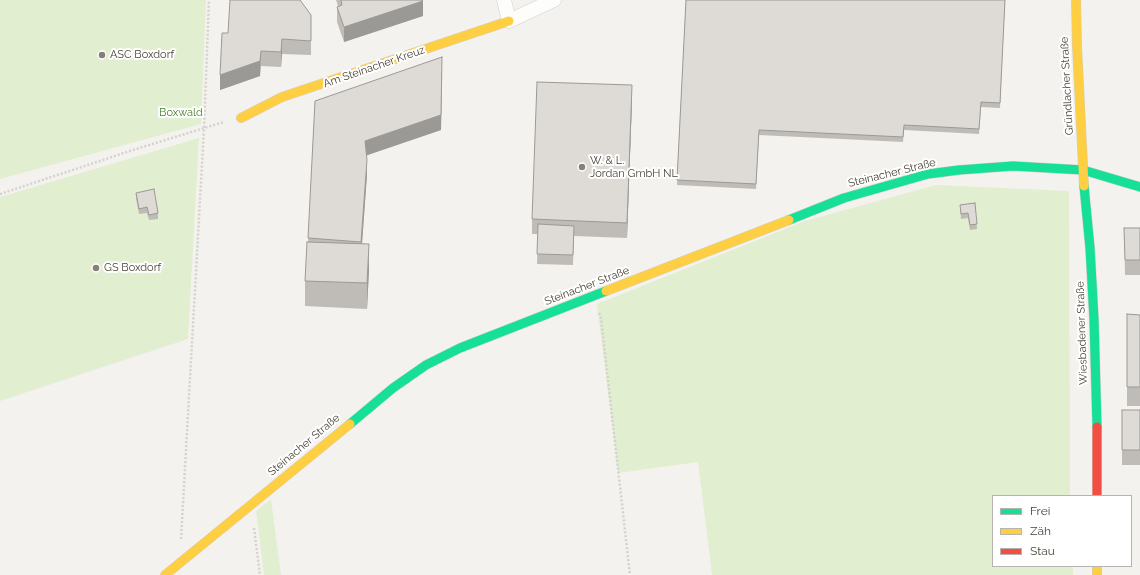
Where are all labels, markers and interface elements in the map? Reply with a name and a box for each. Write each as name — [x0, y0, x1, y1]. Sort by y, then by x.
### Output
street label: Gründlacher Straße — [1058, 36, 1076, 136]
street label: Am Steinacher Kreuz — [321, 43, 427, 91]
place label: ASC Boxdorf — [110, 48, 174, 62]
marker: ASC Boxdorf — [97, 50, 107, 60]
park label: Boxwald — [159, 106, 203, 120]
place label: W. & L. Jordan GmbH NL — [590, 154, 678, 180]
street label: Steinacher Straße — [847, 156, 937, 190]
marker: W. & L. Jordan GmbH NL — [577, 162, 587, 172]
place label: GS Boxdorf — [104, 261, 161, 275]
marker: GS Boxdorf — [91, 263, 101, 273]
street label: Steinacher Straße — [543, 264, 631, 308]
street label: Wiesbadener Straße — [1074, 281, 1090, 385]
street label: Steinacher Straße — [265, 411, 343, 479]
legend — [992, 495, 1132, 567]
text: Frei — [1030, 504, 1050, 518]
text: Zäh — [1030, 524, 1051, 538]
text: Stau — [1030, 544, 1055, 558]

